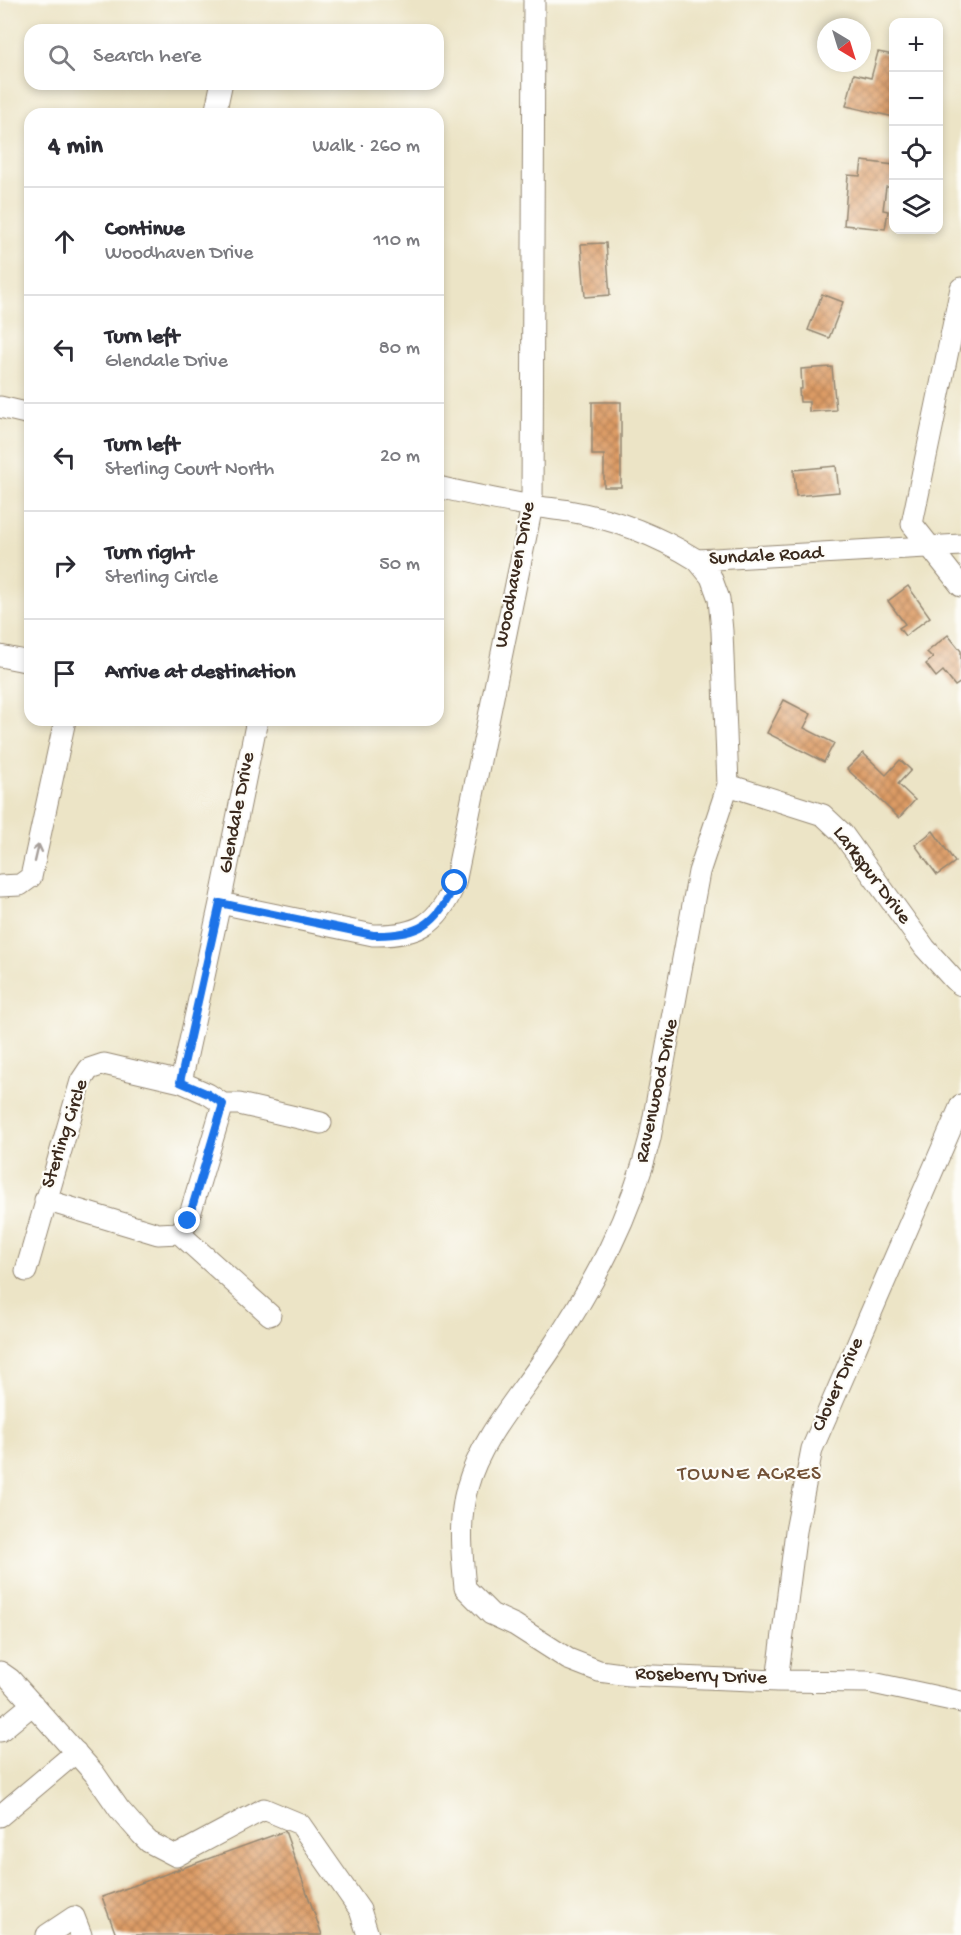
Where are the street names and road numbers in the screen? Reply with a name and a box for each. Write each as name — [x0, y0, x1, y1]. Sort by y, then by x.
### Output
street label: Woodhaven Drive — [491, 499, 542, 650]
street label: Sundale Road — [708, 542, 826, 571]
street label: Glendale Drive — [215, 750, 261, 875]
street label: Larkspur Drive — [827, 823, 916, 930]
street label: Ravenwood Drive — [632, 1016, 685, 1165]
street label: Sterling Circle — [38, 1076, 95, 1191]
street label: Clover Drive — [808, 1334, 870, 1435]
street label: Roseberry Drive — [635, 1663, 768, 1691]

